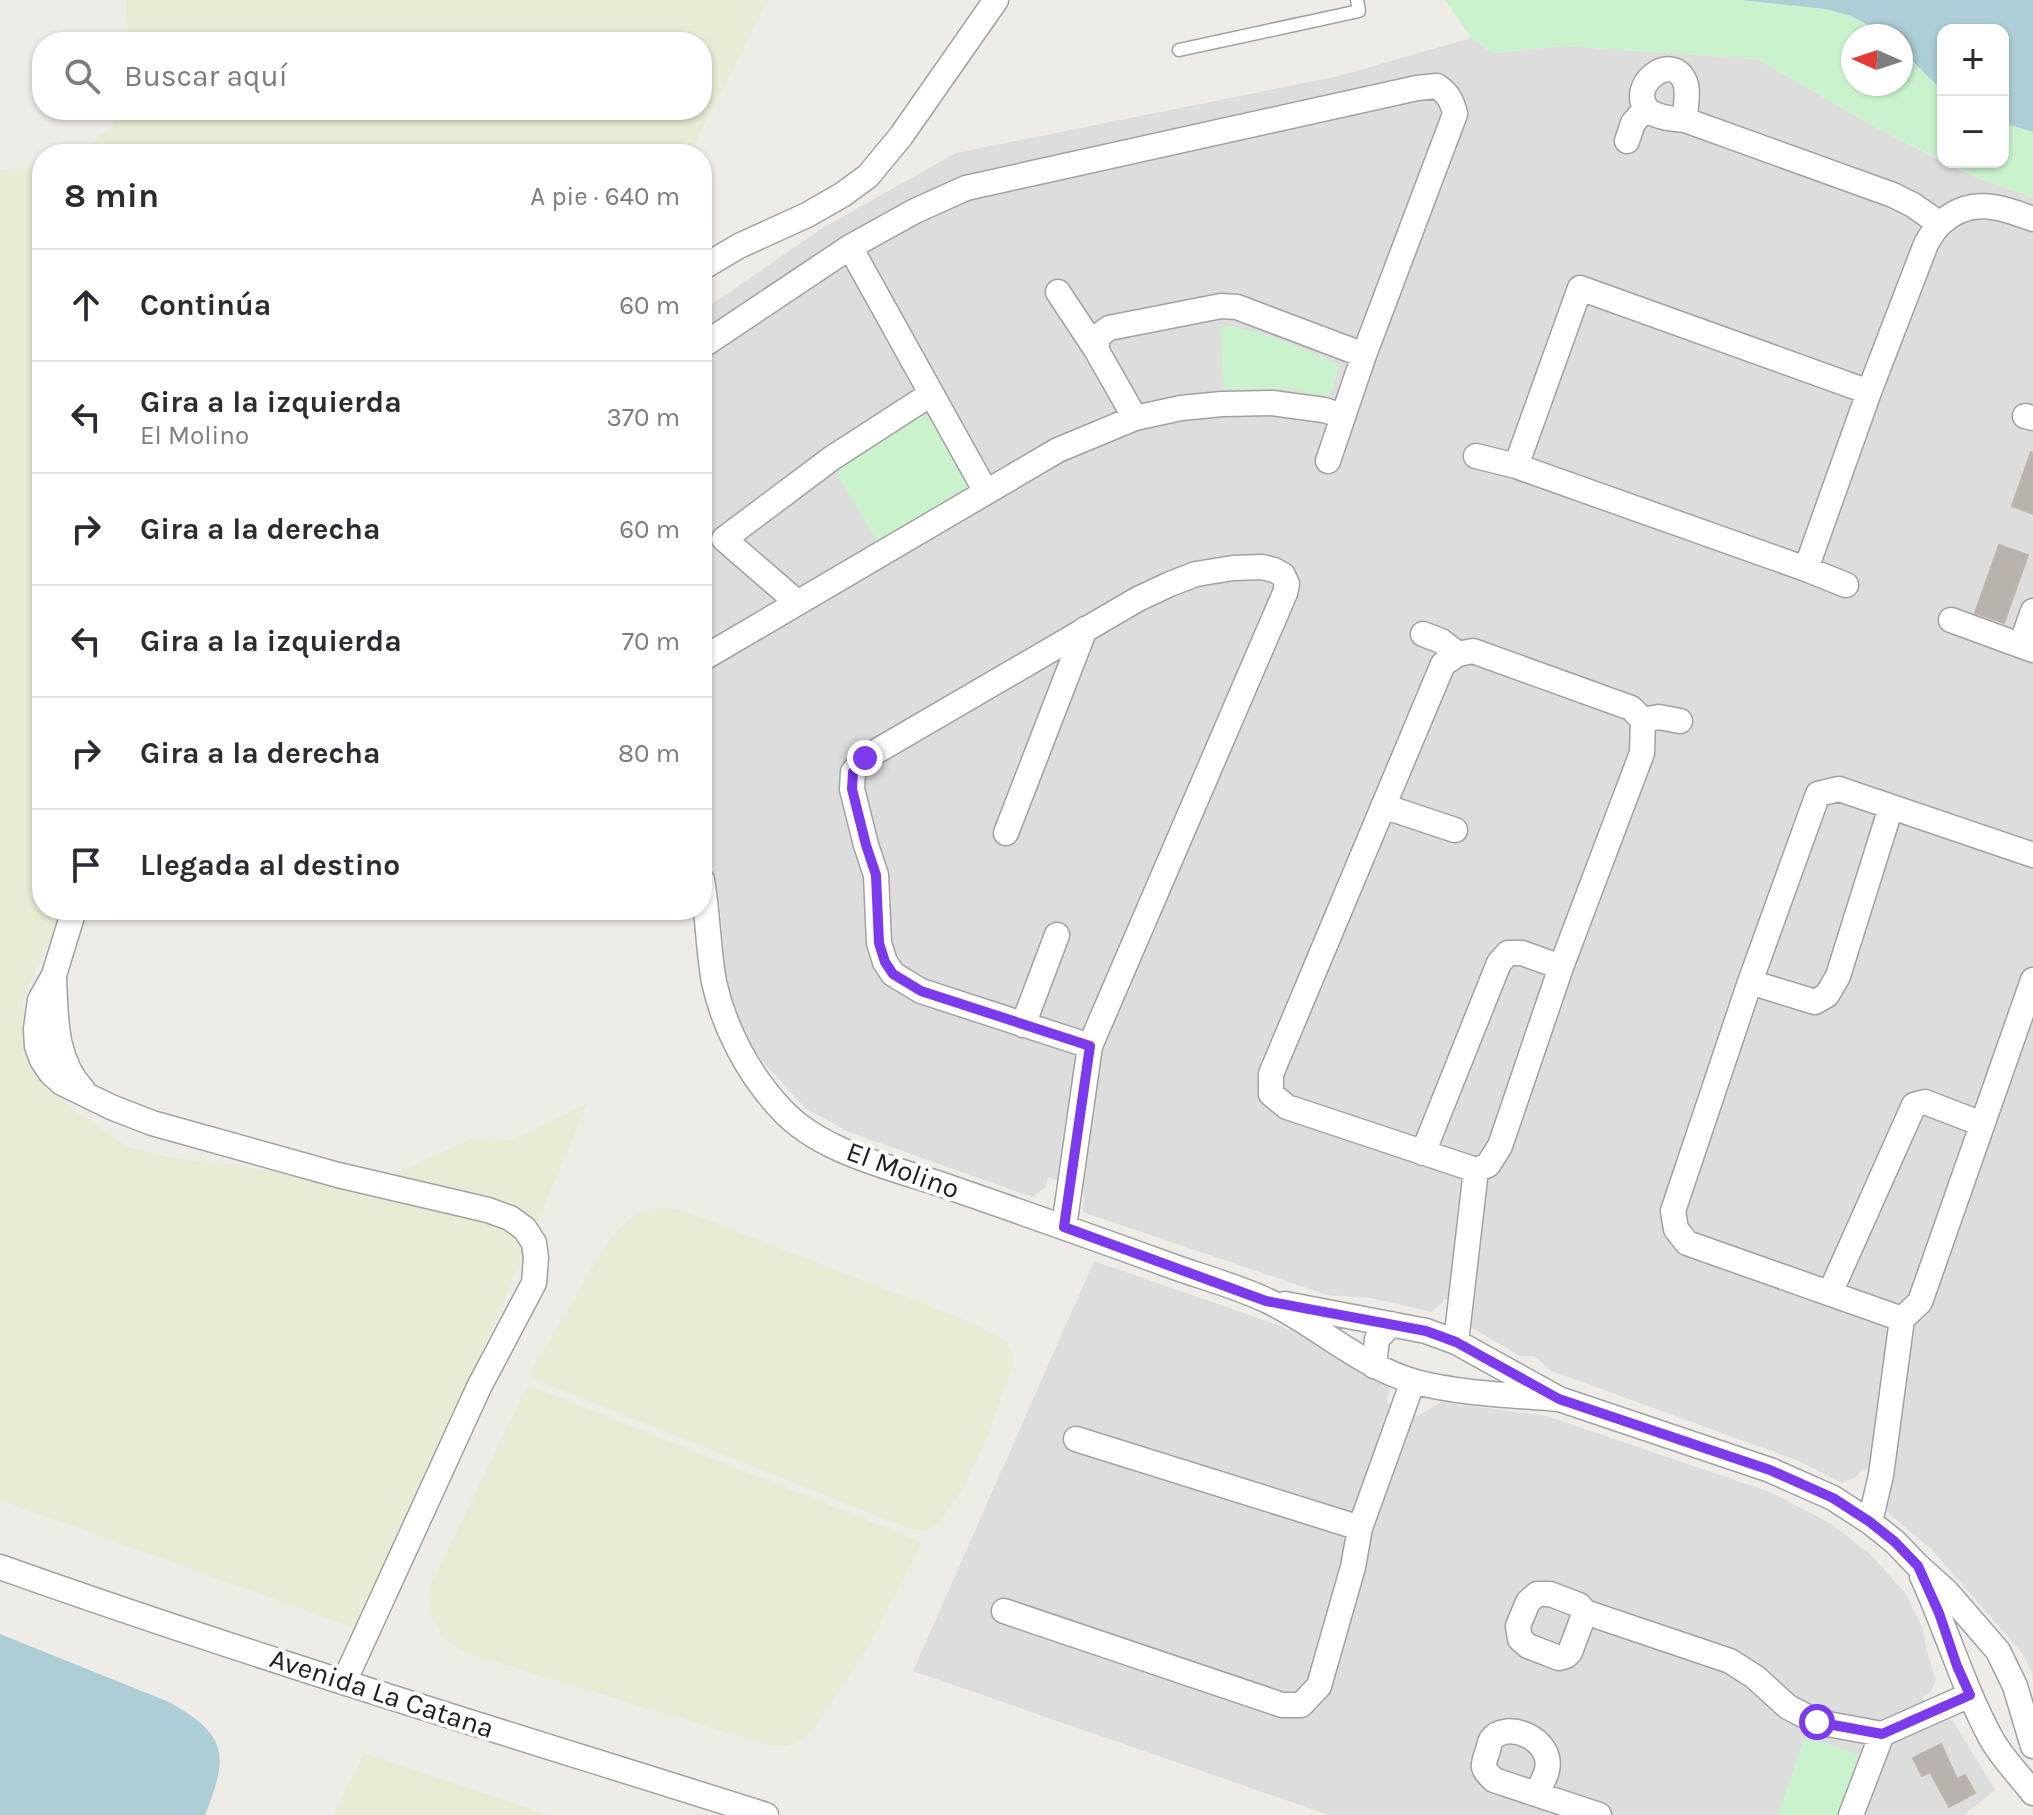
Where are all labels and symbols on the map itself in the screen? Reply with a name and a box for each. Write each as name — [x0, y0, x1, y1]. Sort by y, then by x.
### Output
north arrow — [1841, 24, 1913, 96]
route end — [847, 740, 883, 776]
street label: El Molino — [842, 1134, 964, 1206]
street label: Avenida La Catana — [266, 1641, 498, 1745]
route start — [1799, 1704, 1835, 1740]

